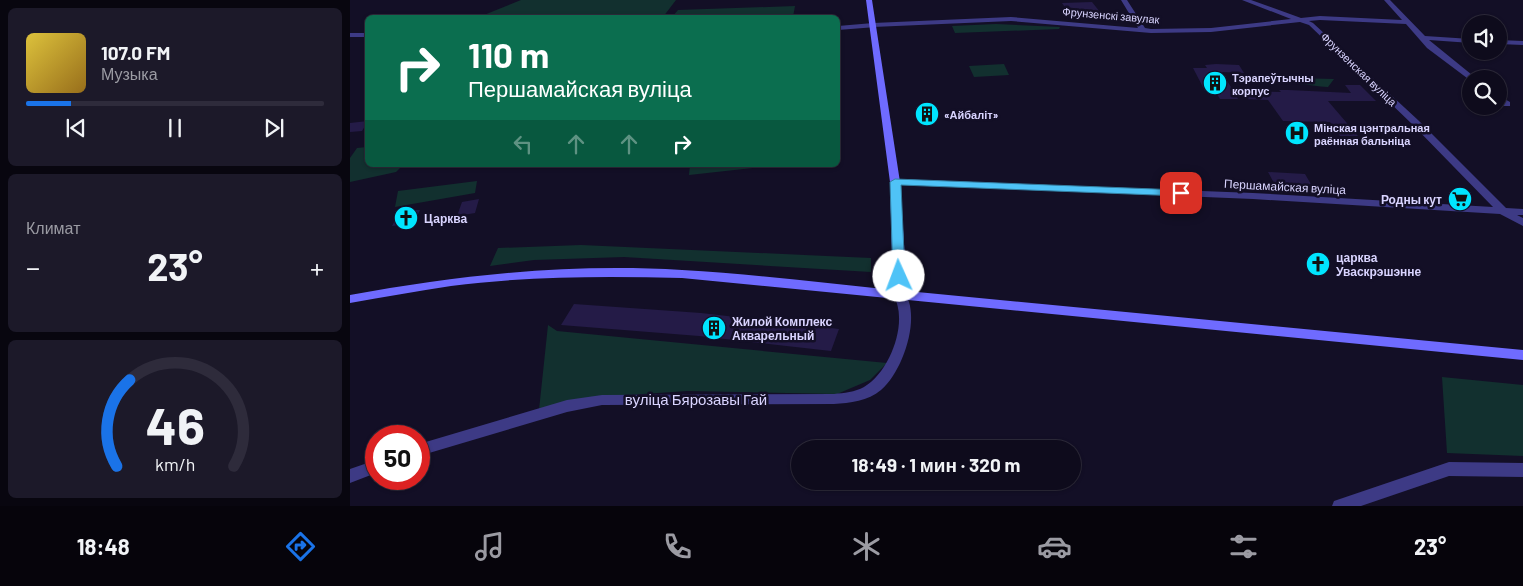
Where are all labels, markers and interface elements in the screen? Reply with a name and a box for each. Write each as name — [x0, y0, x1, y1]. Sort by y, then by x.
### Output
street label: Фрунзенскі завулак — [1062, 4, 1160, 26]
map controls — [1462, 15, 1507, 115]
button: sound — [1462, 15, 1507, 60]
street label: Фрунзенская вуліца — [1319, 30, 1400, 109]
text: 110 m — [468, 33, 549, 75]
icon: right — [385, 35, 450, 100]
text: 107.0 FM — [101, 41, 170, 64]
text: Музыка — [101, 64, 158, 83]
building icon: Тэрапеўтычны корпус — [1202, 70, 1228, 96]
button: search — [1462, 70, 1507, 115]
place label: Тэрапеўтычны корпус — [1232, 71, 1314, 97]
text: Першамайская вуліца — [468, 75, 692, 101]
building icon: «Айбаліт» — [914, 101, 940, 127]
place label: «Айбаліт» — [944, 108, 999, 121]
icon: previous — [62, 114, 90, 142]
icon: pause — [161, 114, 189, 142]
icon: next — [260, 114, 288, 142]
hospital icon: Мінская цэнтральная раённая бальніца — [1284, 120, 1310, 146]
place label: Мінская цэнтральная раённая бальніца — [1314, 121, 1430, 147]
icon: left — [509, 130, 537, 158]
icon: ahead — [562, 130, 590, 158]
icon: ahead — [615, 130, 643, 158]
icon: right — [668, 130, 696, 158]
pin — [1160, 172, 1202, 214]
street label: Першамайская вуліца — [1224, 176, 1347, 197]
icon: arrive — [1167, 179, 1195, 207]
supermarket icon: Родны кут — [1447, 186, 1473, 212]
place label: Родны кут — [1381, 192, 1442, 207]
church icon: Царква — [393, 205, 419, 231]
place label: Царква — [424, 211, 467, 226]
text: Климат — [26, 218, 80, 237]
text: 23° — [147, 243, 203, 289]
position arrow — [872, 249, 924, 301]
text: − — [26, 250, 40, 284]
text: + — [310, 250, 324, 284]
place label: царква Уваскрэшэнне — [1336, 250, 1422, 279]
church icon: царква Уваскрэшэнне — [1305, 251, 1331, 277]
place label: Жилой Комплекс Акварельный — [731, 314, 832, 343]
building icon: Жилой Комплекс Акварельный — [701, 315, 727, 341]
street label: вуліца Бярозавы Гай — [625, 390, 767, 408]
text: 46 — [145, 393, 205, 455]
speed limit sign: 50 — [365, 425, 430, 490]
text: km/h — [155, 453, 195, 475]
text: 18:49 · 1 мин · 320 m — [852, 453, 1020, 476]
icon: directions — [283, 529, 318, 564]
icon: music — [472, 529, 507, 564]
icon: phone — [660, 529, 695, 564]
icon: climate — [849, 529, 884, 564]
icon: car — [1037, 529, 1072, 564]
icon: filters — [1226, 529, 1261, 564]
text: 18:48 — [77, 533, 130, 559]
text: 23° — [1414, 533, 1446, 559]

